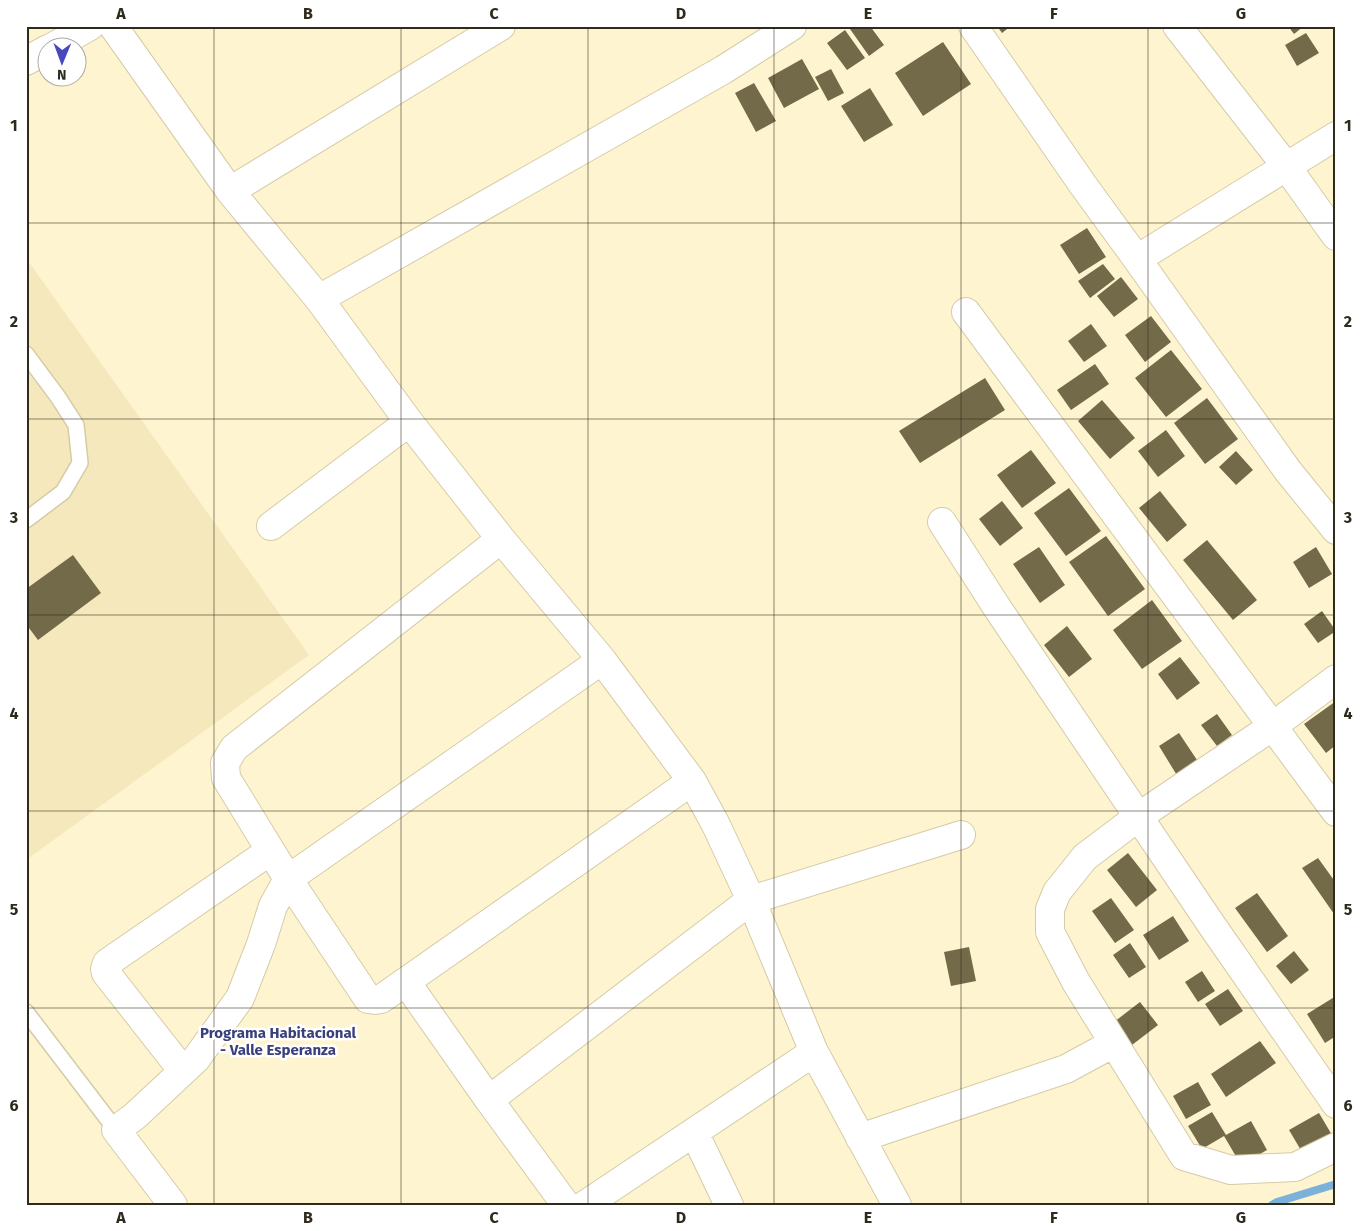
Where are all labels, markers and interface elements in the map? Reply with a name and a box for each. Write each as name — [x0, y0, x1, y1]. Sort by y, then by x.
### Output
text: A — [115, 4, 126, 23]
text: B — [303, 4, 313, 23]
text: C — [489, 4, 499, 23]
text: D — [676, 4, 686, 23]
text: E — [864, 4, 872, 23]
text: F — [1050, 4, 1058, 23]
text: G — [1236, 4, 1246, 23]
north arrow — [38, 38, 88, 88]
text: N — [57, 66, 67, 83]
text: 1 — [10, 116, 18, 135]
text: 1 — [1344, 116, 1352, 135]
text: 2 — [10, 312, 18, 331]
text: 2 — [1344, 312, 1352, 331]
text: 3 — [9, 508, 18, 527]
text: 3 — [1343, 508, 1352, 527]
text: 4 — [9, 704, 19, 723]
text: 4 — [1343, 704, 1353, 723]
text: 5 — [10, 900, 19, 919]
text: 5 — [1344, 900, 1353, 919]
district label: Programa Habitacional - Valle Esperanza — [200, 1024, 357, 1059]
text: 6 — [9, 1096, 19, 1115]
text: 6 — [1343, 1096, 1353, 1115]
text: A — [115, 1208, 126, 1227]
text: B — [303, 1208, 313, 1227]
text: C — [489, 1208, 499, 1227]
text: D — [676, 1208, 686, 1227]
text: E — [864, 1208, 872, 1227]
text: F — [1050, 1208, 1058, 1227]
text: G — [1236, 1208, 1246, 1227]

